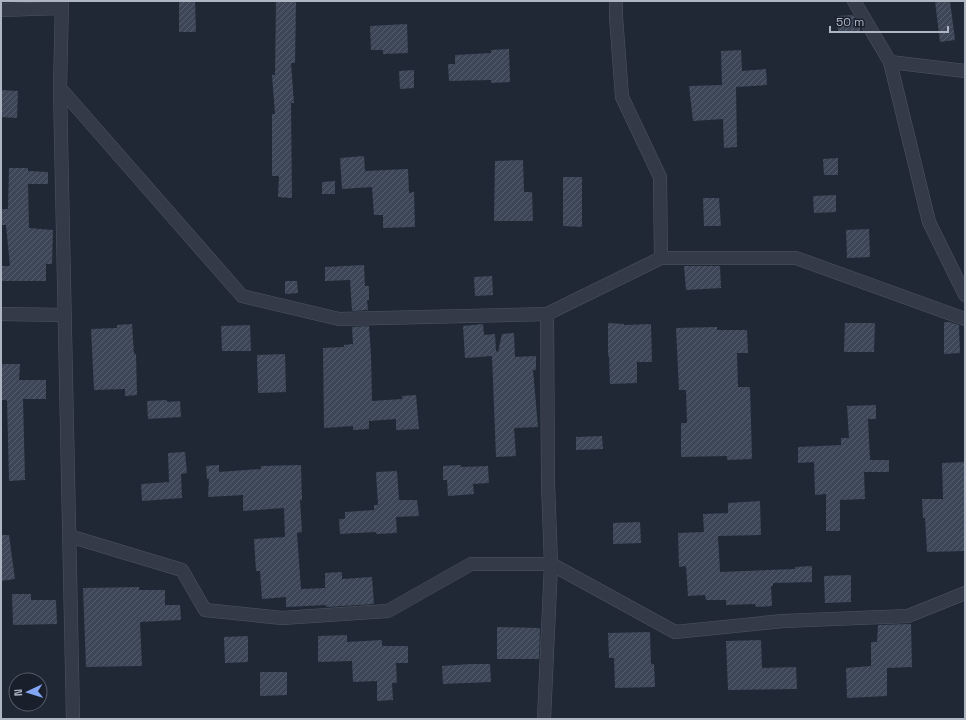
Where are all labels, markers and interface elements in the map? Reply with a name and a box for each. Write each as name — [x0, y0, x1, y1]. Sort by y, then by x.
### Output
scale bar — [830, 8, 948, 34]
text: 50 m — [836, 14, 864, 30]
north arrow — [8, 672, 48, 712]
text: N — [11, 689, 25, 697]

